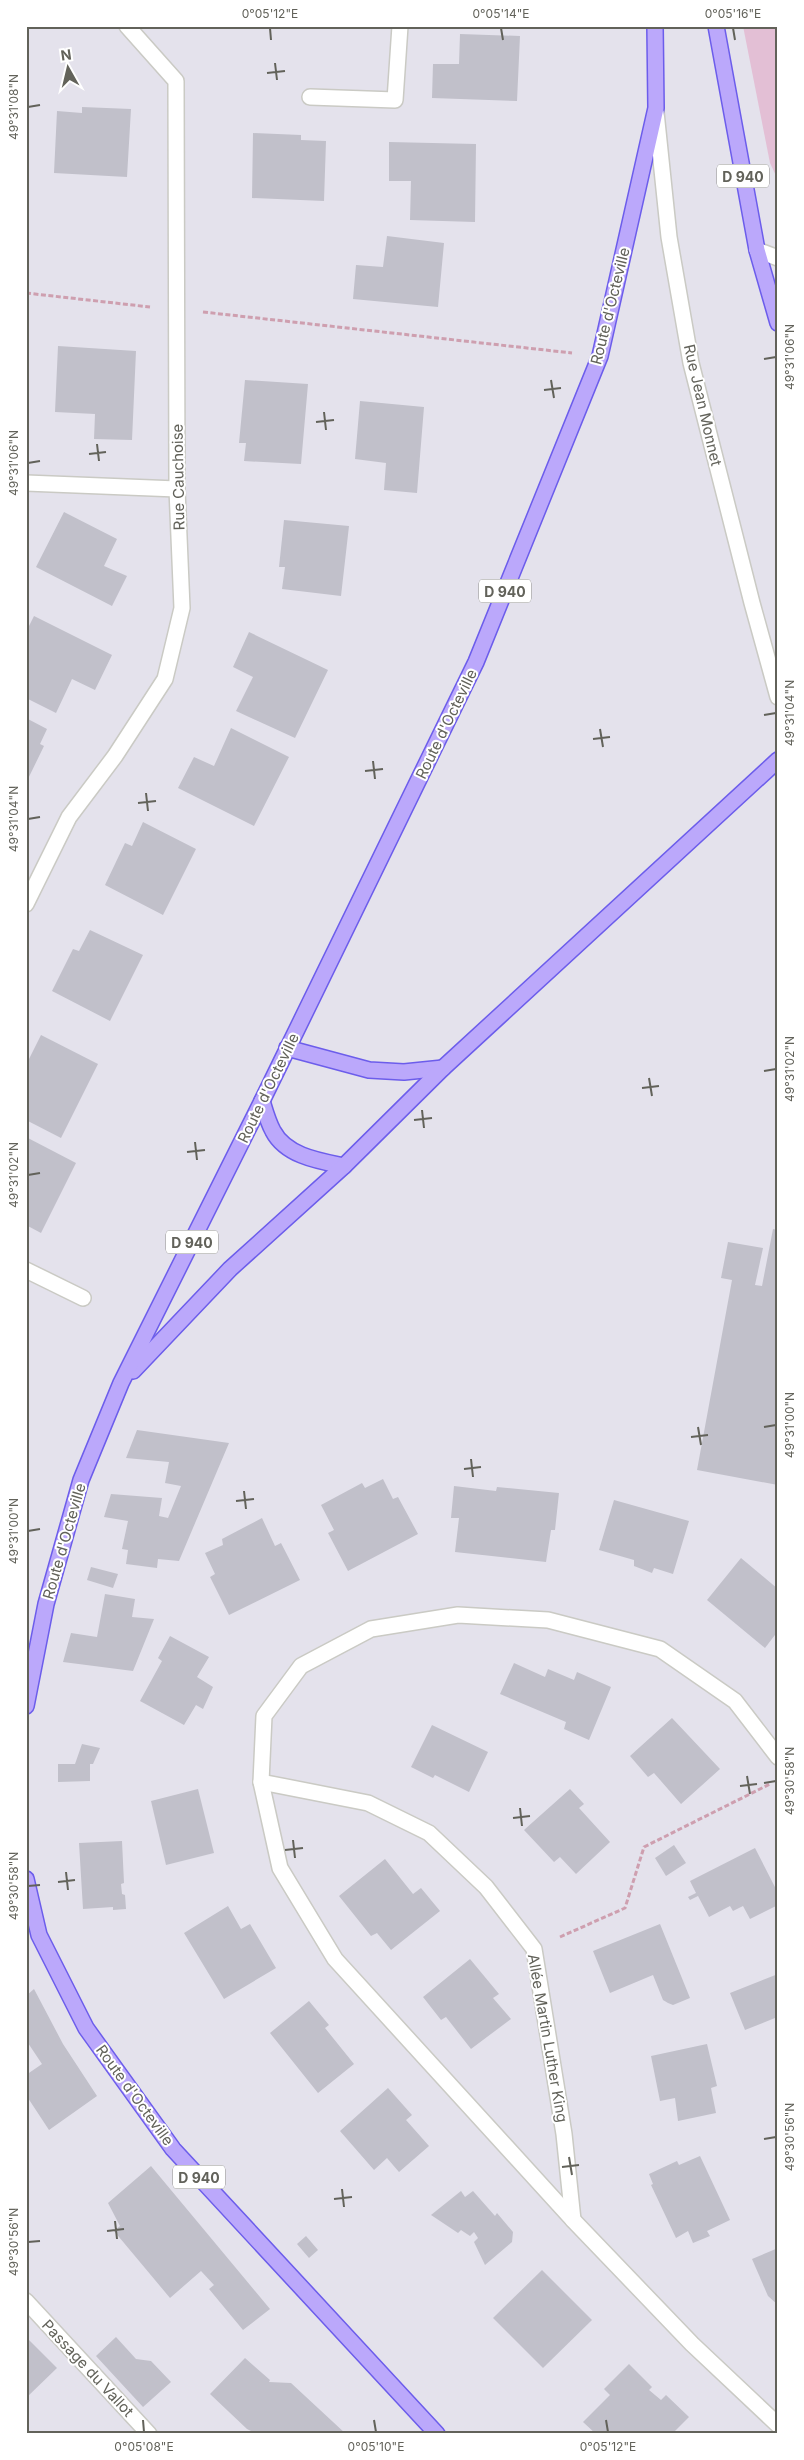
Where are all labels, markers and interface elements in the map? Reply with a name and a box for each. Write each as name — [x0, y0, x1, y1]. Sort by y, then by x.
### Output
text: 0°05'12"E — [242, 6, 298, 21]
text: 0°05'14"E — [473, 6, 529, 21]
text: 0°05'16"E — [705, 6, 761, 21]
north arrow — [42, 42, 92, 92]
text: N — [60, 45, 73, 64]
text: 49°31'08"N — [6, 74, 21, 140]
road number: D 940 — [717, 165, 769, 188]
street label: Route d'Octeville — [586, 245, 634, 367]
text: 49°31'06"N — [782, 324, 797, 390]
street label: Rue Jean Monnet — [680, 342, 726, 468]
street label: Rue Cauchoise — [168, 424, 188, 530]
text: 49°31'06"N — [6, 430, 21, 496]
road number: D 940 — [479, 580, 531, 602]
street label: Route d'Octeville — [411, 666, 481, 782]
text: 49°31'04"N — [782, 680, 797, 746]
text: 49°31'04"N — [6, 786, 21, 852]
street label: Route d'Octeville — [233, 1030, 303, 1146]
text: 49°31'02"N — [782, 1036, 797, 1102]
text: 49°31'02"N — [6, 1142, 21, 1208]
road number: D 940 — [166, 1230, 218, 1254]
text: 49°31'00"N — [782, 1392, 797, 1458]
street label: Route d'Octeville — [38, 1481, 90, 1601]
text: 49°31'00"N — [6, 1498, 21, 1564]
text: 49°30'58"N — [782, 1747, 797, 1815]
text: 49°30'58"N — [6, 1852, 21, 1920]
street label: Allée Martin Luther King — [524, 1952, 572, 2124]
street label: Route d'Octeville — [92, 2041, 178, 2149]
text: 49°30'56"N — [782, 2103, 797, 2171]
road number: D 940 — [173, 2166, 225, 2188]
text: 49°30'56"N — [6, 2208, 21, 2276]
street label: Passage du Vallot — [38, 2315, 138, 2421]
text: 0°05'08"E — [114, 2439, 174, 2454]
text: 0°05'10"E — [348, 2439, 404, 2454]
text: 0°05'12"E — [580, 2439, 636, 2454]

